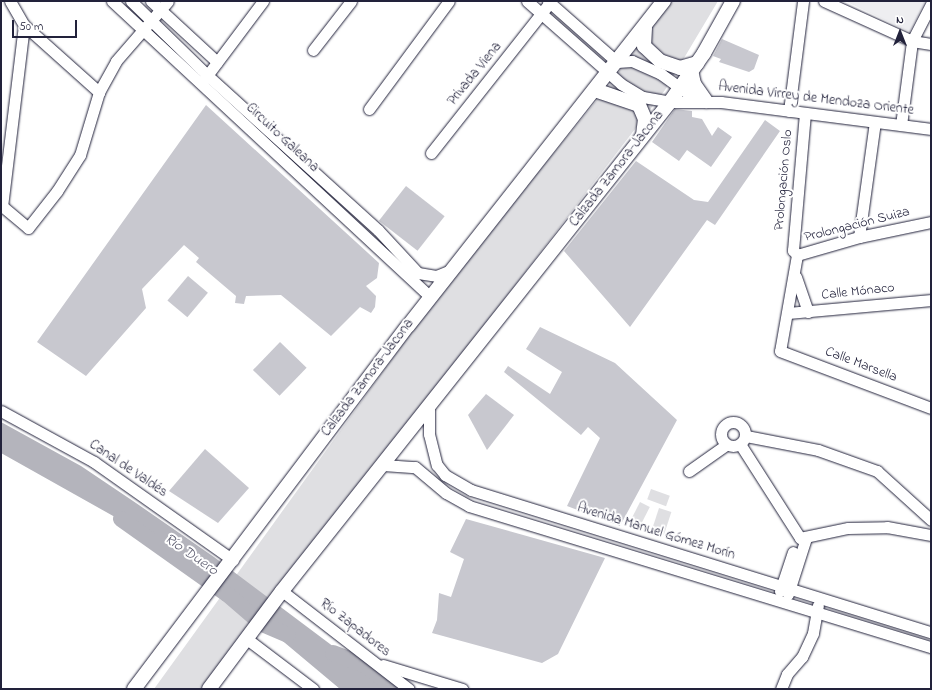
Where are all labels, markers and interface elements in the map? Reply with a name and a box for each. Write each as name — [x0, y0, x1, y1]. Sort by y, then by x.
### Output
scale bar — [14, 12, 79, 38]
north arrow — [880, 12, 920, 52]
text: N — [896, 12, 904, 28]
text: 50 m — [19, 18, 43, 36]
street label: Privada Viena — [444, 39, 506, 109]
street label: Avenida Virrey de Mendoza Oriente — [717, 79, 915, 119]
street label: Circuito Galeana — [242, 100, 322, 176]
street label: Calzada Zamora-Jacona — [566, 107, 668, 231]
street label: Prolongación Oslo — [771, 129, 797, 231]
street label: Prolongación Suiza — [802, 204, 912, 246]
street label: Calle Mónaco — [821, 280, 895, 304]
street label: Calzada Zamora-Jacona — [318, 316, 418, 440]
street label: Calle Marsella — [823, 344, 899, 386]
street label: Canal de Valdés — [86, 437, 170, 501]
street label: Avenida Manuel Gómez Morín — [575, 500, 737, 564]
water label: Río Duero — [161, 530, 221, 580]
street label: Río Zapadores — [316, 595, 394, 661]

